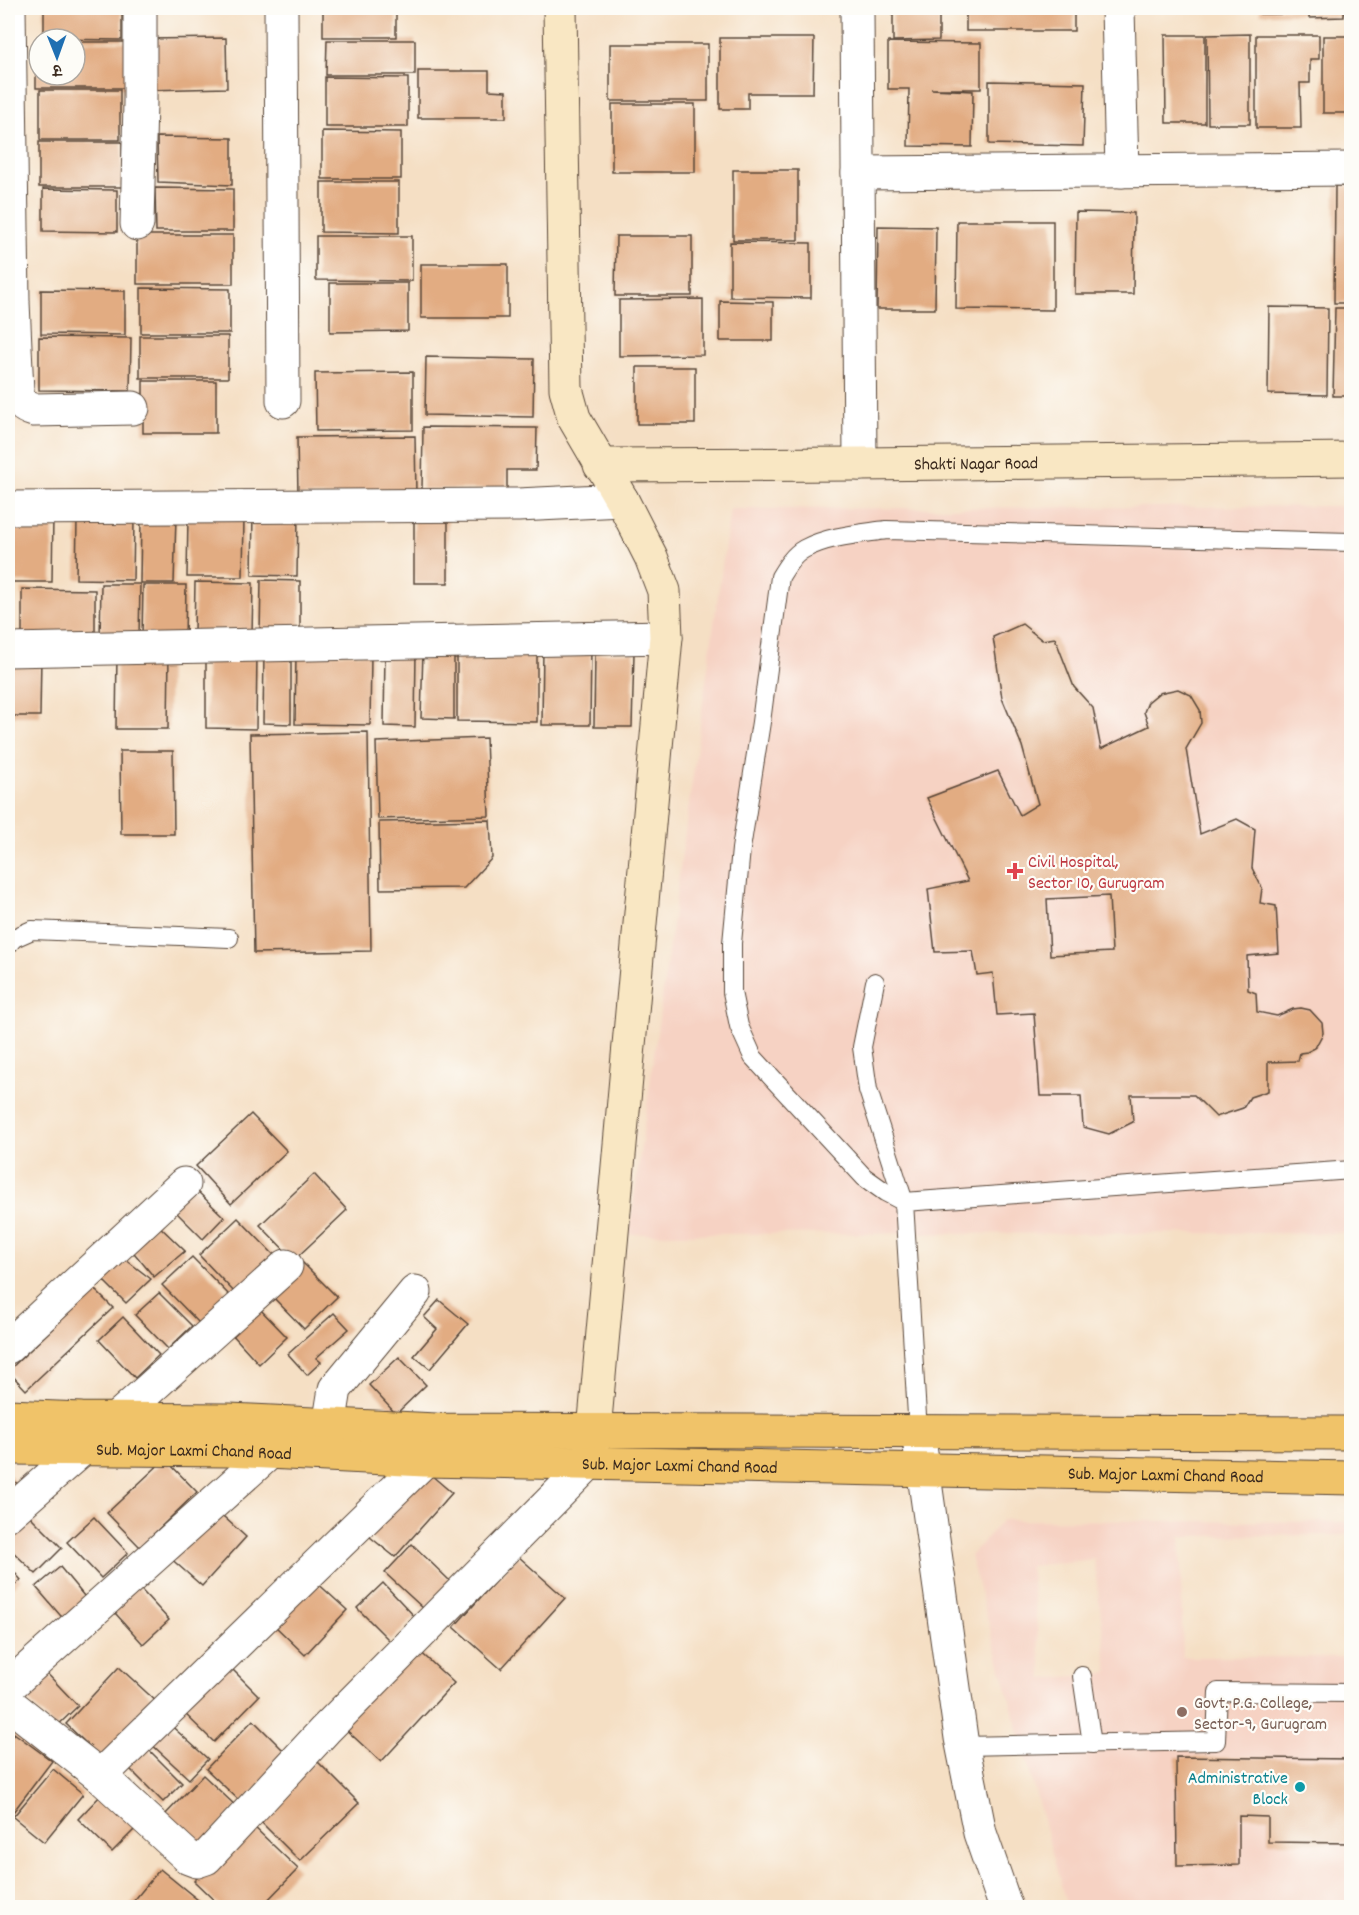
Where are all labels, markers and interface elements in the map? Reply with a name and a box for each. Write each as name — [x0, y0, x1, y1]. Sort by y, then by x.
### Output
north arrow — [27, 27, 87, 87]
text: उ — [52, 58, 63, 81]
street label: Shakti Nagar Road — [914, 452, 1038, 478]
place label: Civil Hospital, Sector 10, Gurugram — [1028, 851, 1165, 897]
marker: Civil Hospital, Sector 10, Gurugram — [1006, 862, 1024, 880]
street label: Sub. Major Laxmi Chand Road — [96, 1439, 292, 1468]
street label: Sub. Major Laxmi Chand Road — [582, 1453, 778, 1482]
street label: Sub. Major Laxmi Chand Road — [1067, 1462, 1264, 1491]
place label: Govt. P.G. College, Sector-9, Gurugram — [1194, 1692, 1327, 1738]
marker: Govt. P.G. College, Sector-9, Gurugram — [1175, 1705, 1189, 1719]
place label: Administrative Block — [1188, 1767, 1288, 1813]
marker: Administrative Block — [1293, 1780, 1307, 1794]

